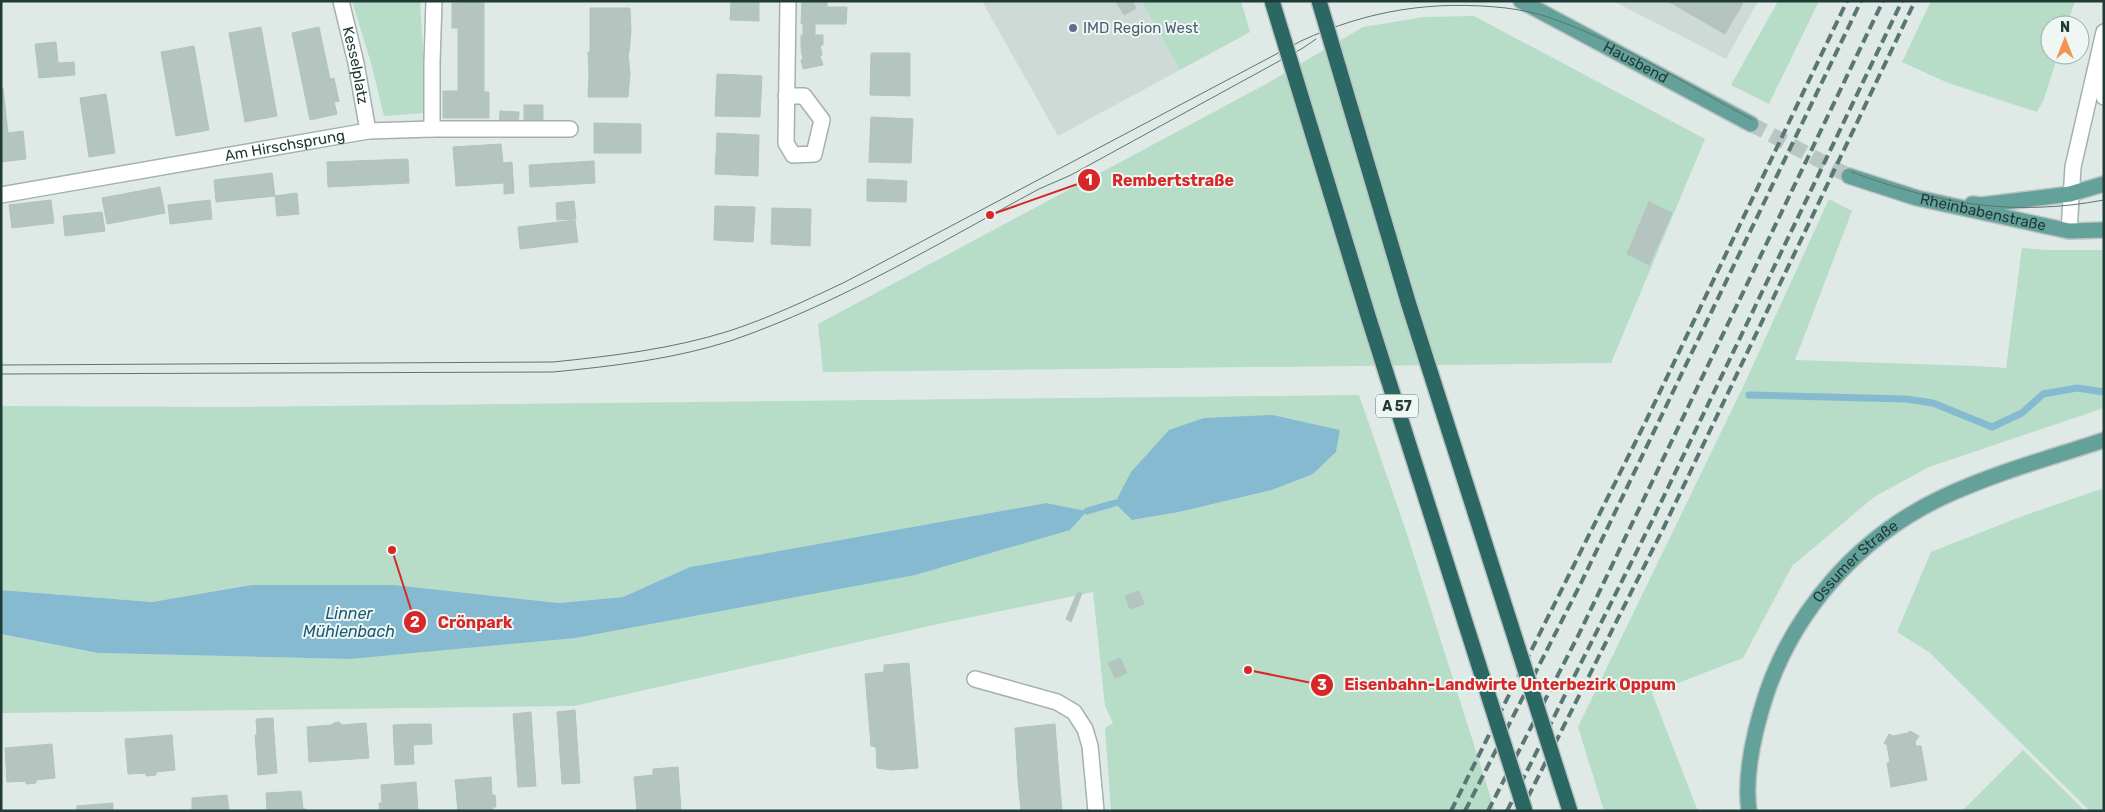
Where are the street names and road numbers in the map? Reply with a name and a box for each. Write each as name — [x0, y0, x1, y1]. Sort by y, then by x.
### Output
street label: Kesselplatz — [339, 25, 372, 106]
street label: Hausbend — [1600, 38, 1671, 87]
street label: Am Hirschsprung — [223, 126, 346, 165]
street label: Rheinbabenstraße — [1918, 190, 2048, 235]
road number: A 57 — [1376, 394, 1418, 418]
street label: Ossumer Straße — [1809, 516, 1901, 606]

